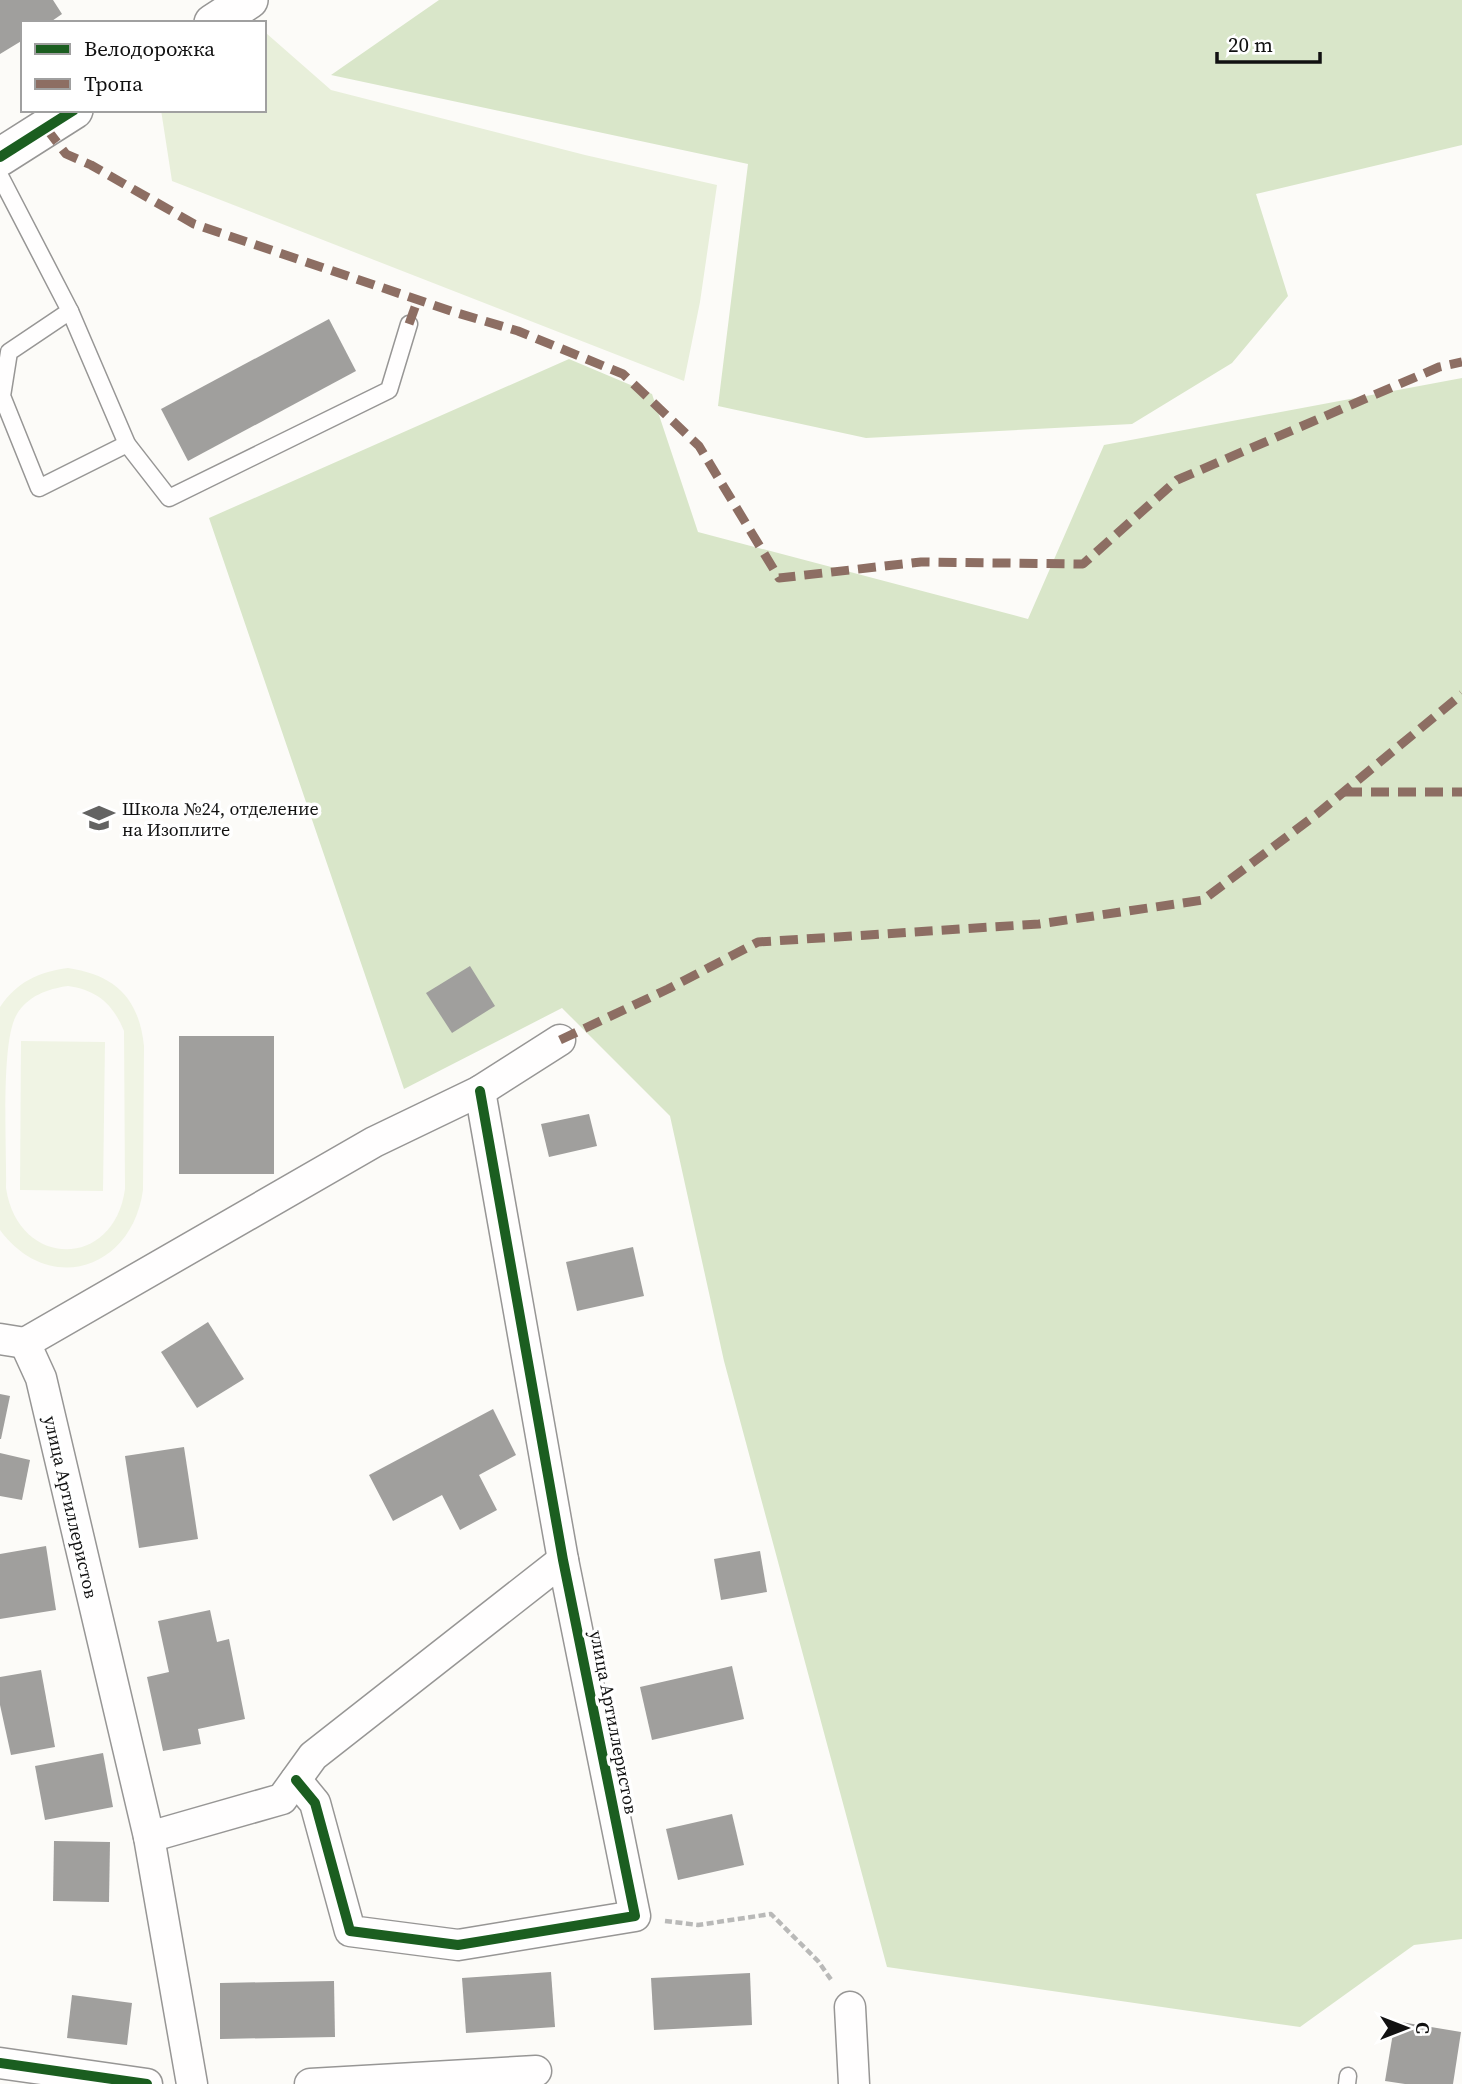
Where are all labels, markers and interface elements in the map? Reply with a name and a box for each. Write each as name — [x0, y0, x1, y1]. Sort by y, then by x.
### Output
legend — [21, 21, 266, 112]
scale bar — [1217, 21, 1320, 65]
text: 20 m — [1228, 30, 1273, 59]
text: Велодорожка — [84, 34, 215, 63]
text: Тропа — [84, 69, 143, 98]
place label: Школа №24, отделение на Изоплите — [122, 796, 319, 842]
school or university icon: Школа №24, отделение на Изоплите — [82, 801, 116, 835]
street label: улица Артиллеристов — [38, 1413, 104, 1601]
street label: улица Артиллеристов — [584, 1628, 644, 1816]
north arrow — [1371, 1993, 1441, 2063]
text: С — [1410, 2022, 1436, 2034]

